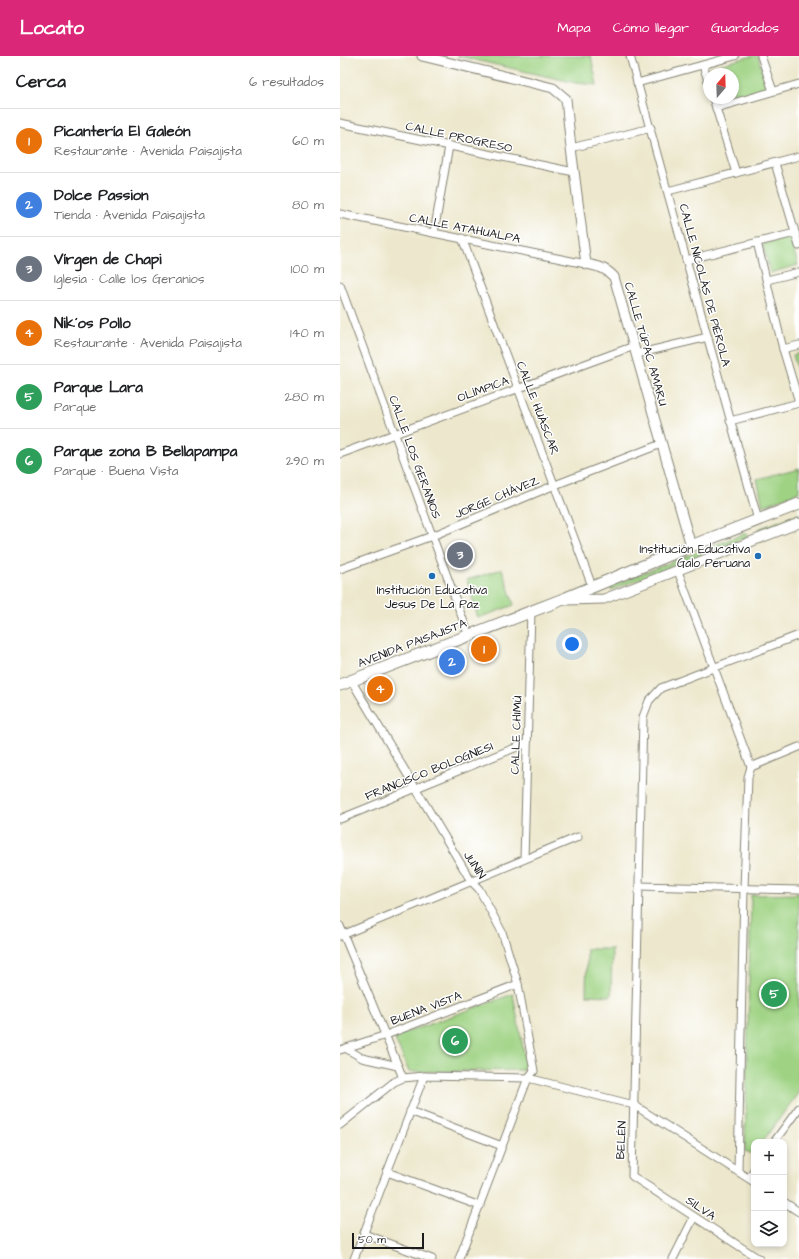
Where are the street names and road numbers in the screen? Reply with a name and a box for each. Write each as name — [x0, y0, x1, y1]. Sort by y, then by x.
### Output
street label: CALLE PROGRESO — [404, 118, 514, 157]
street label: CALLE NICOLÁS DE PIÉROLA — [675, 202, 735, 369]
street label: CALLE ATAHUALPA — [408, 209, 522, 248]
street label: CALLE TÚPAC AMARU — [620, 280, 671, 408]
street label: CALLE HUÁSCAR — [512, 359, 563, 457]
street label: OLÍMPICA — [455, 372, 512, 407]
street label: CALLE LOS GERANIOS — [384, 393, 445, 522]
street label: JORGE CHÁVEZ — [452, 472, 543, 523]
street label: AVENIDA PAISAJISTA — [355, 615, 469, 672]
street label: CALLE CHIMÚ — [507, 695, 526, 775]
street label: FRANCISCO BOLOGNESI — [363, 738, 496, 805]
street label: JUNÍN — [459, 848, 490, 883]
street label: BUENA VISTA — [388, 987, 464, 1030]
street label: BELÉN — [612, 1120, 631, 1160]
street label: SILVA — [682, 1192, 719, 1225]

